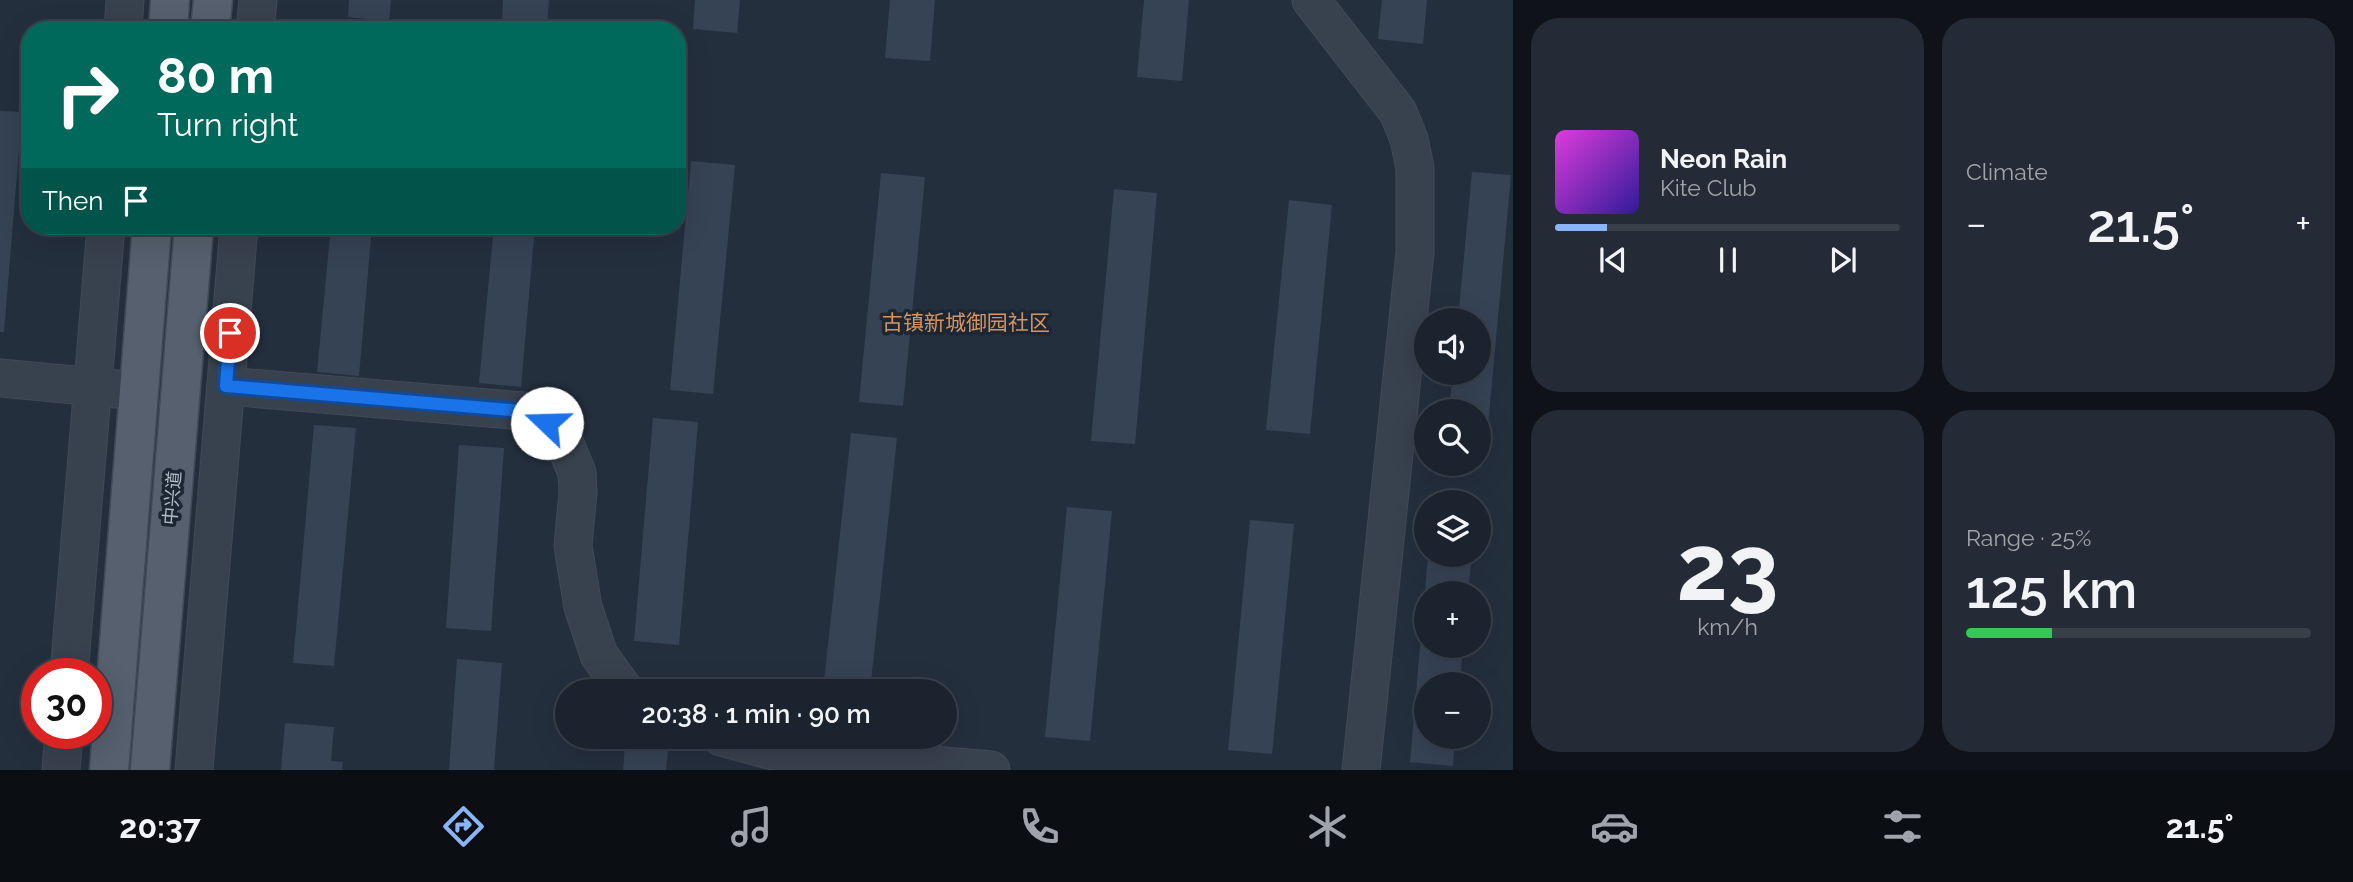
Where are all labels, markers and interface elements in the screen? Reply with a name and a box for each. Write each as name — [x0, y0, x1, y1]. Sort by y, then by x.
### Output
text: 80 m — [157, 47, 274, 104]
icon: right — [42, 49, 133, 140]
text: Turn right — [157, 106, 298, 143]
text: Neon Rain — [1660, 144, 1787, 174]
text: Climate — [1966, 158, 2048, 185]
text: Kite Club — [1660, 174, 1757, 201]
icon: arrive — [117, 182, 155, 220]
text: Then — [42, 186, 103, 216]
text: 21.5° — [2087, 193, 2194, 254]
text: − — [1966, 201, 1986, 246]
text: + — [2295, 201, 2311, 246]
icon: previous — [1594, 241, 1632, 279]
icon: pause — [1709, 241, 1747, 279]
icon: next — [1824, 241, 1862, 279]
pin — [200, 303, 260, 363]
map controls — [1414, 308, 1491, 749]
button: sound — [1414, 308, 1491, 385]
district label: 古镇新城御园社区 — [882, 310, 1050, 335]
icon: arrive — [211, 314, 249, 352]
position arrow — [510, 386, 584, 460]
button: search — [1414, 399, 1491, 476]
street label: 中兴道 — [159, 470, 185, 526]
button: layers — [1414, 490, 1491, 567]
text: 23 — [1676, 514, 1779, 621]
text: Range · 25% — [1966, 524, 2092, 551]
text: 125 km — [1966, 559, 2137, 620]
button: + — [1414, 581, 1491, 658]
text: km/h — [1697, 613, 1758, 640]
speed limit sign: 30 — [21, 658, 112, 749]
button: − — [1414, 672, 1491, 749]
text: 20:38 · 1 min · 90 m — [641, 699, 871, 729]
icon: directions — [439, 802, 488, 851]
icon: music — [727, 802, 776, 851]
icon: phone — [1015, 802, 1064, 851]
icon: climate — [1303, 802, 1352, 851]
icon: car — [1590, 802, 1639, 851]
icon: filters — [1878, 802, 1927, 851]
text: 20:37 — [119, 808, 201, 845]
text: 21.5° — [2166, 808, 2234, 845]

